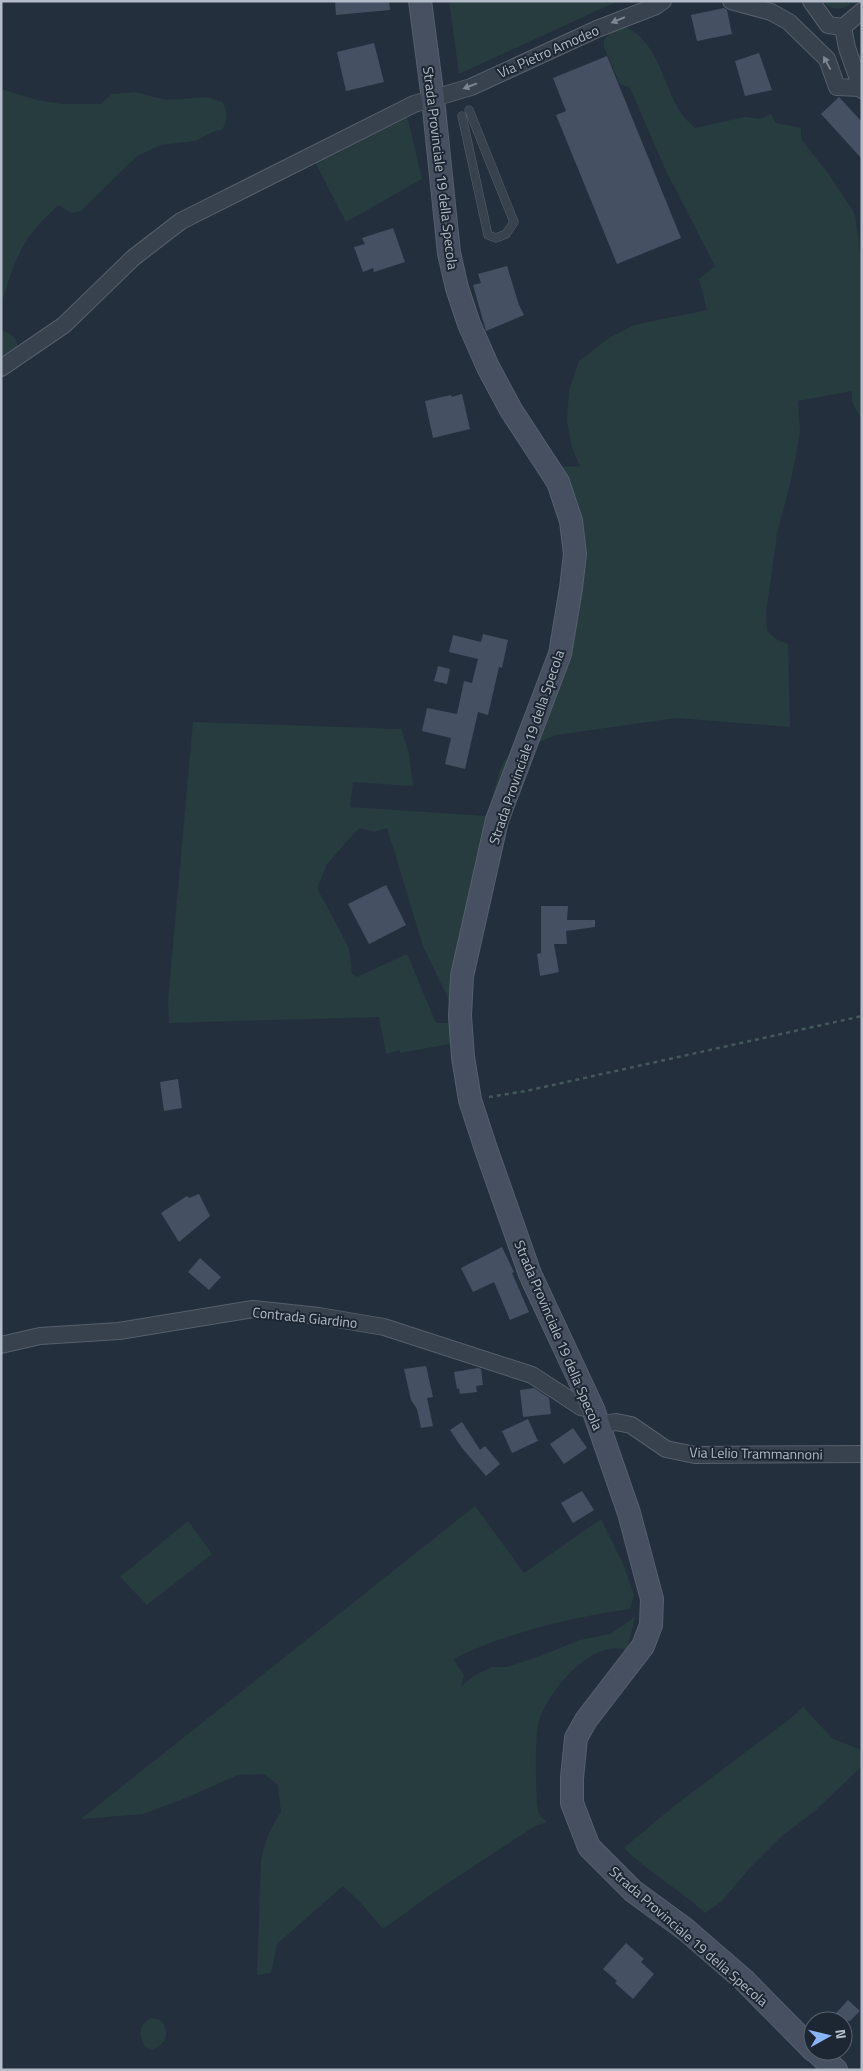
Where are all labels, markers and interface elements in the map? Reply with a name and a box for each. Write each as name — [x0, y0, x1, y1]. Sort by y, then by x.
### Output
one-way arrow — [611, 17, 625, 25]
street label: Via Pietro Amodeo — [494, 19, 602, 83]
one-way arrow — [823, 56, 831, 70]
street label: Strada Provinciale 19 della Specola — [418, 65, 464, 271]
one-way arrow — [463, 83, 477, 91]
street label: Strada Provinciale 19 della Specola — [483, 647, 569, 847]
street label: Strada Provinciale 19 della Specola — [509, 1237, 609, 1433]
street label: Contrada Giardino — [252, 1301, 358, 1333]
street label: Via Lelio Trammannoni — [689, 1441, 823, 1465]
street label: Strada Provinciale 19 della Specola — [605, 1861, 773, 2011]
north arrow — [803, 2011, 853, 2061]
text: N — [830, 2028, 852, 2040]

